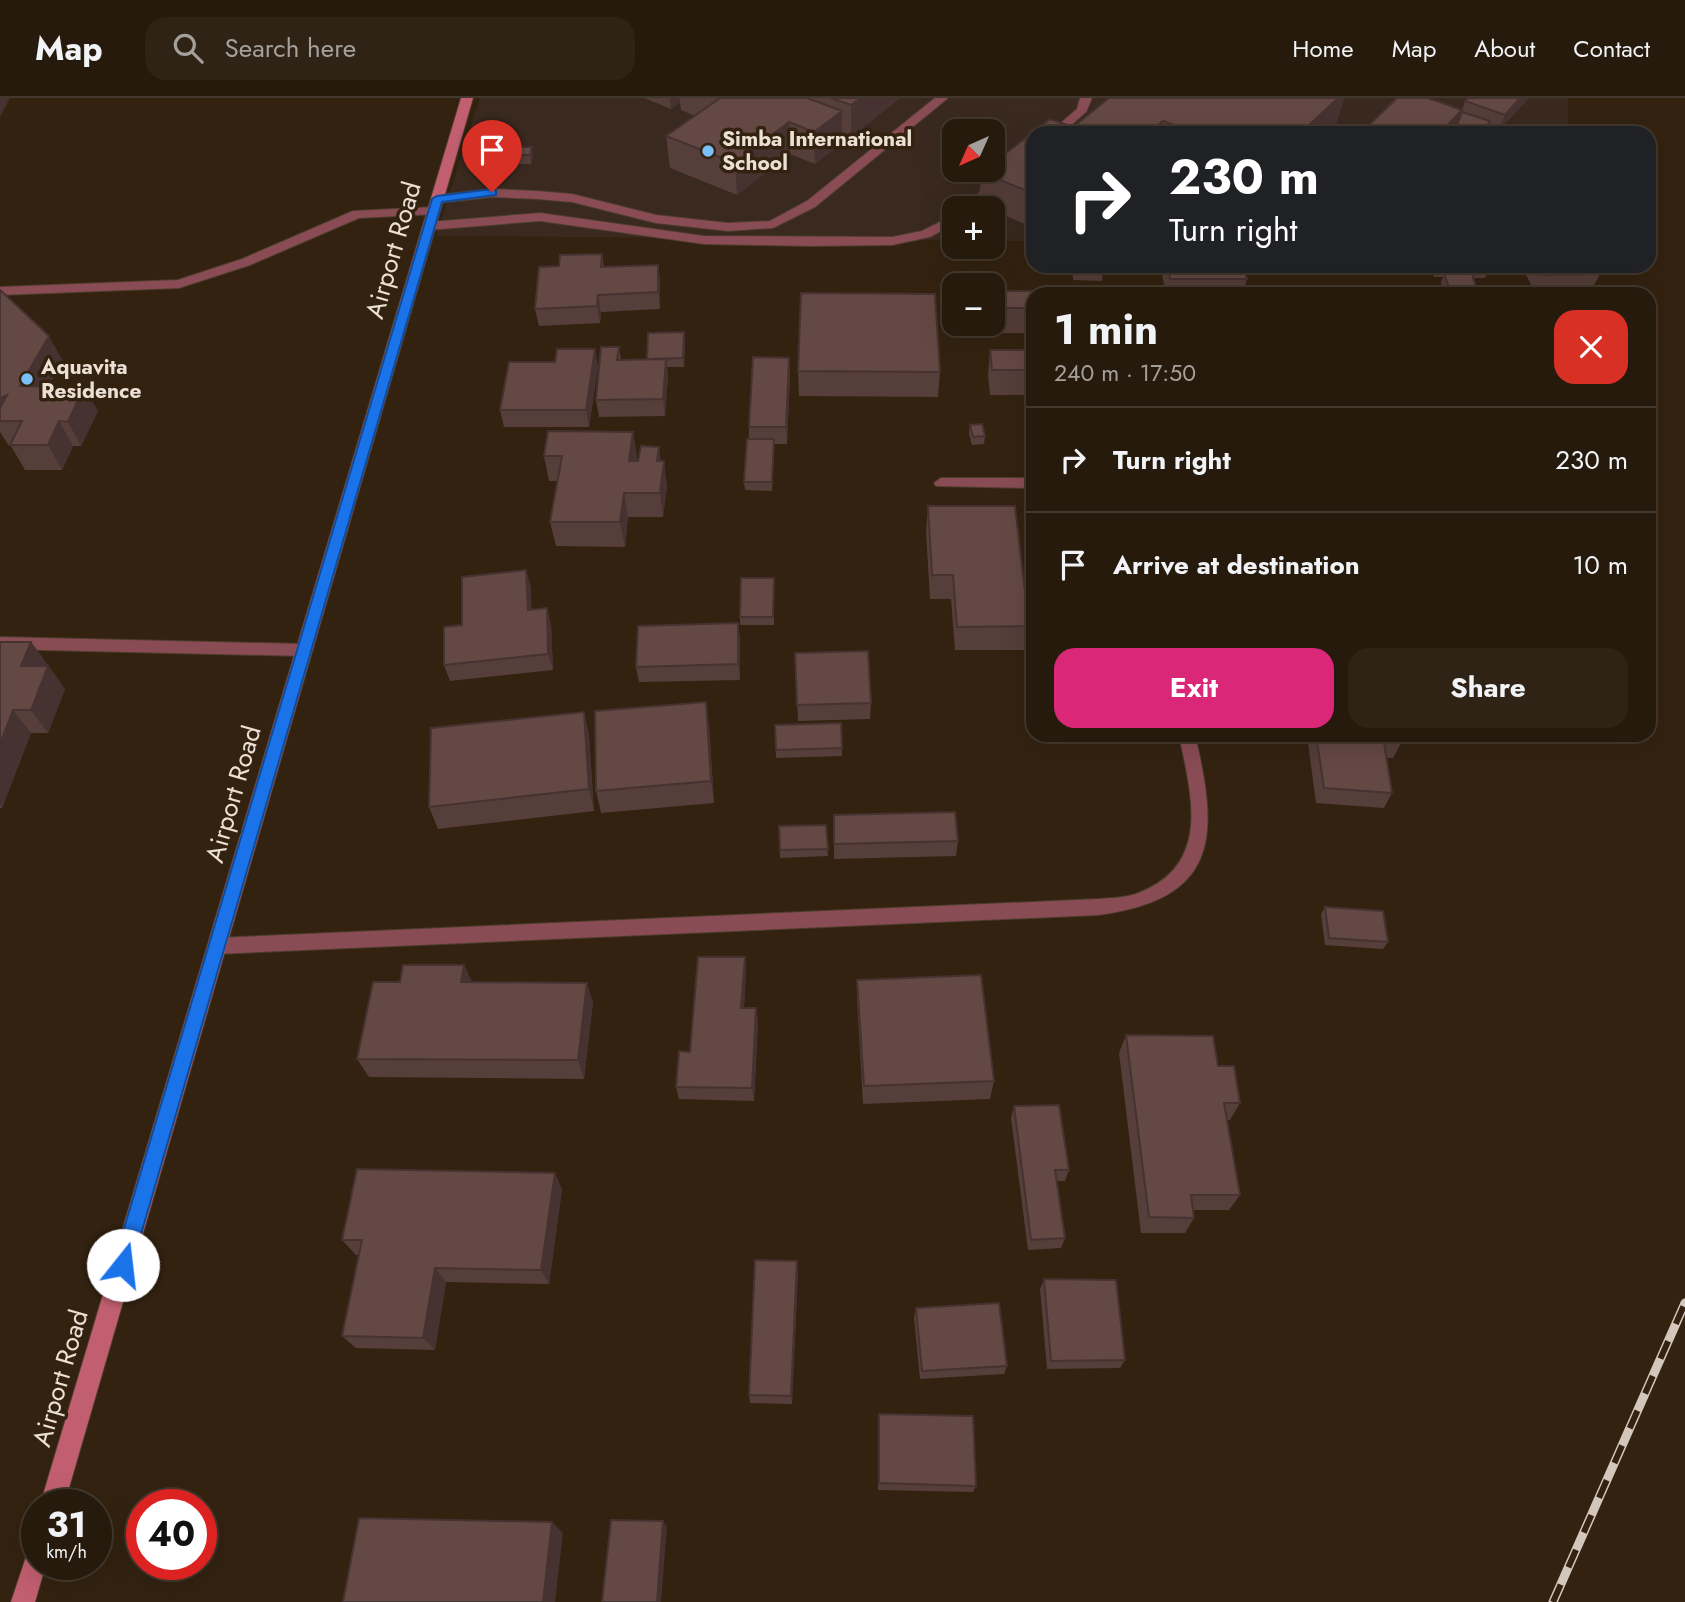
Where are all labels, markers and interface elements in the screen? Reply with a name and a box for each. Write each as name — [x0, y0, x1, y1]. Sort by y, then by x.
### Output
search box — [145, 17, 635, 80]
text: Map — [35, 25, 103, 72]
icon: search — [169, 29, 207, 67]
text: Search here — [225, 29, 356, 67]
text: Home — [1292, 31, 1354, 66]
text: Map — [1392, 31, 1436, 66]
text: About — [1474, 31, 1535, 66]
text: Contact — [1573, 31, 1650, 66]
north arrow — [942, 119, 1004, 182]
map controls — [942, 119, 1005, 336]
pin — [462, 120, 522, 192]
place label: Simba International School — [722, 124, 912, 178]
icon: arrive — [473, 131, 511, 169]
text: 230 m — [1169, 142, 1319, 212]
marker: Simba International School — [700, 143, 716, 159]
icon: right — [1054, 154, 1145, 245]
street label: Airport Road — [355, 177, 431, 323]
button: + — [942, 196, 1005, 259]
text: Turn right — [1169, 207, 1298, 253]
button: − — [942, 273, 1005, 336]
text: 1 min — [1054, 299, 1158, 360]
button: close — [1554, 310, 1628, 384]
place label: Aquavita Residence — [40, 352, 141, 406]
text: 240 m · 17:50 — [1054, 356, 1196, 390]
marker: Aquavita Residence — [19, 371, 35, 387]
icon: right — [1054, 441, 1092, 479]
text: Turn right — [1113, 441, 1231, 479]
text: 230 m — [1555, 441, 1628, 479]
icon: arrive — [1054, 546, 1092, 584]
text: Arrive at destination — [1113, 546, 1360, 584]
text: 10 m — [1573, 546, 1628, 584]
button: Exit — [1054, 648, 1334, 728]
button: Share — [1348, 648, 1628, 728]
street label: Airport Road — [195, 721, 271, 867]
position arrow — [86, 1228, 160, 1302]
street label: Airport Road — [22, 1305, 98, 1451]
speed limit sign: 40 — [126, 1489, 217, 1580]
text: 31 — [47, 1500, 86, 1550]
text: km/h — [46, 1539, 87, 1565]

